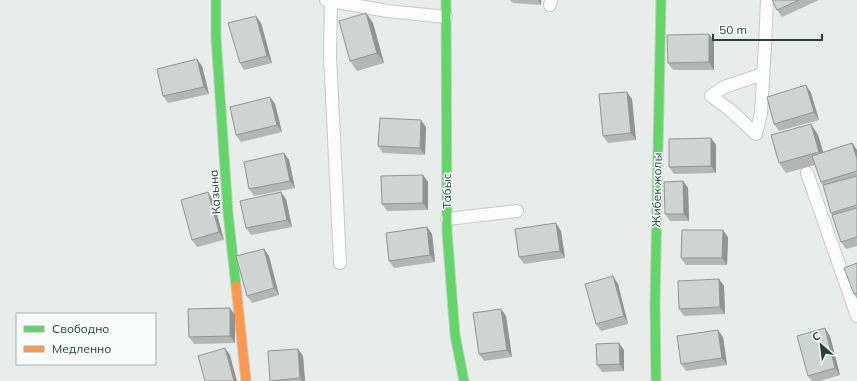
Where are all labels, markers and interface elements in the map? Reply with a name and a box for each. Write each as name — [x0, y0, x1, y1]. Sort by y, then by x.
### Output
scale bar — [713, 16, 822, 42]
text: 50 m — [719, 22, 747, 37]
street label: Жибек жолы — [648, 152, 665, 228]
street label: Казына — [205, 169, 224, 215]
street label: Табыс — [439, 173, 454, 209]
legend — [16, 313, 156, 365]
text: Свободно — [52, 321, 109, 336]
north arrow — [801, 325, 841, 365]
text: С — [810, 328, 823, 344]
text: Медленно — [52, 341, 111, 356]

